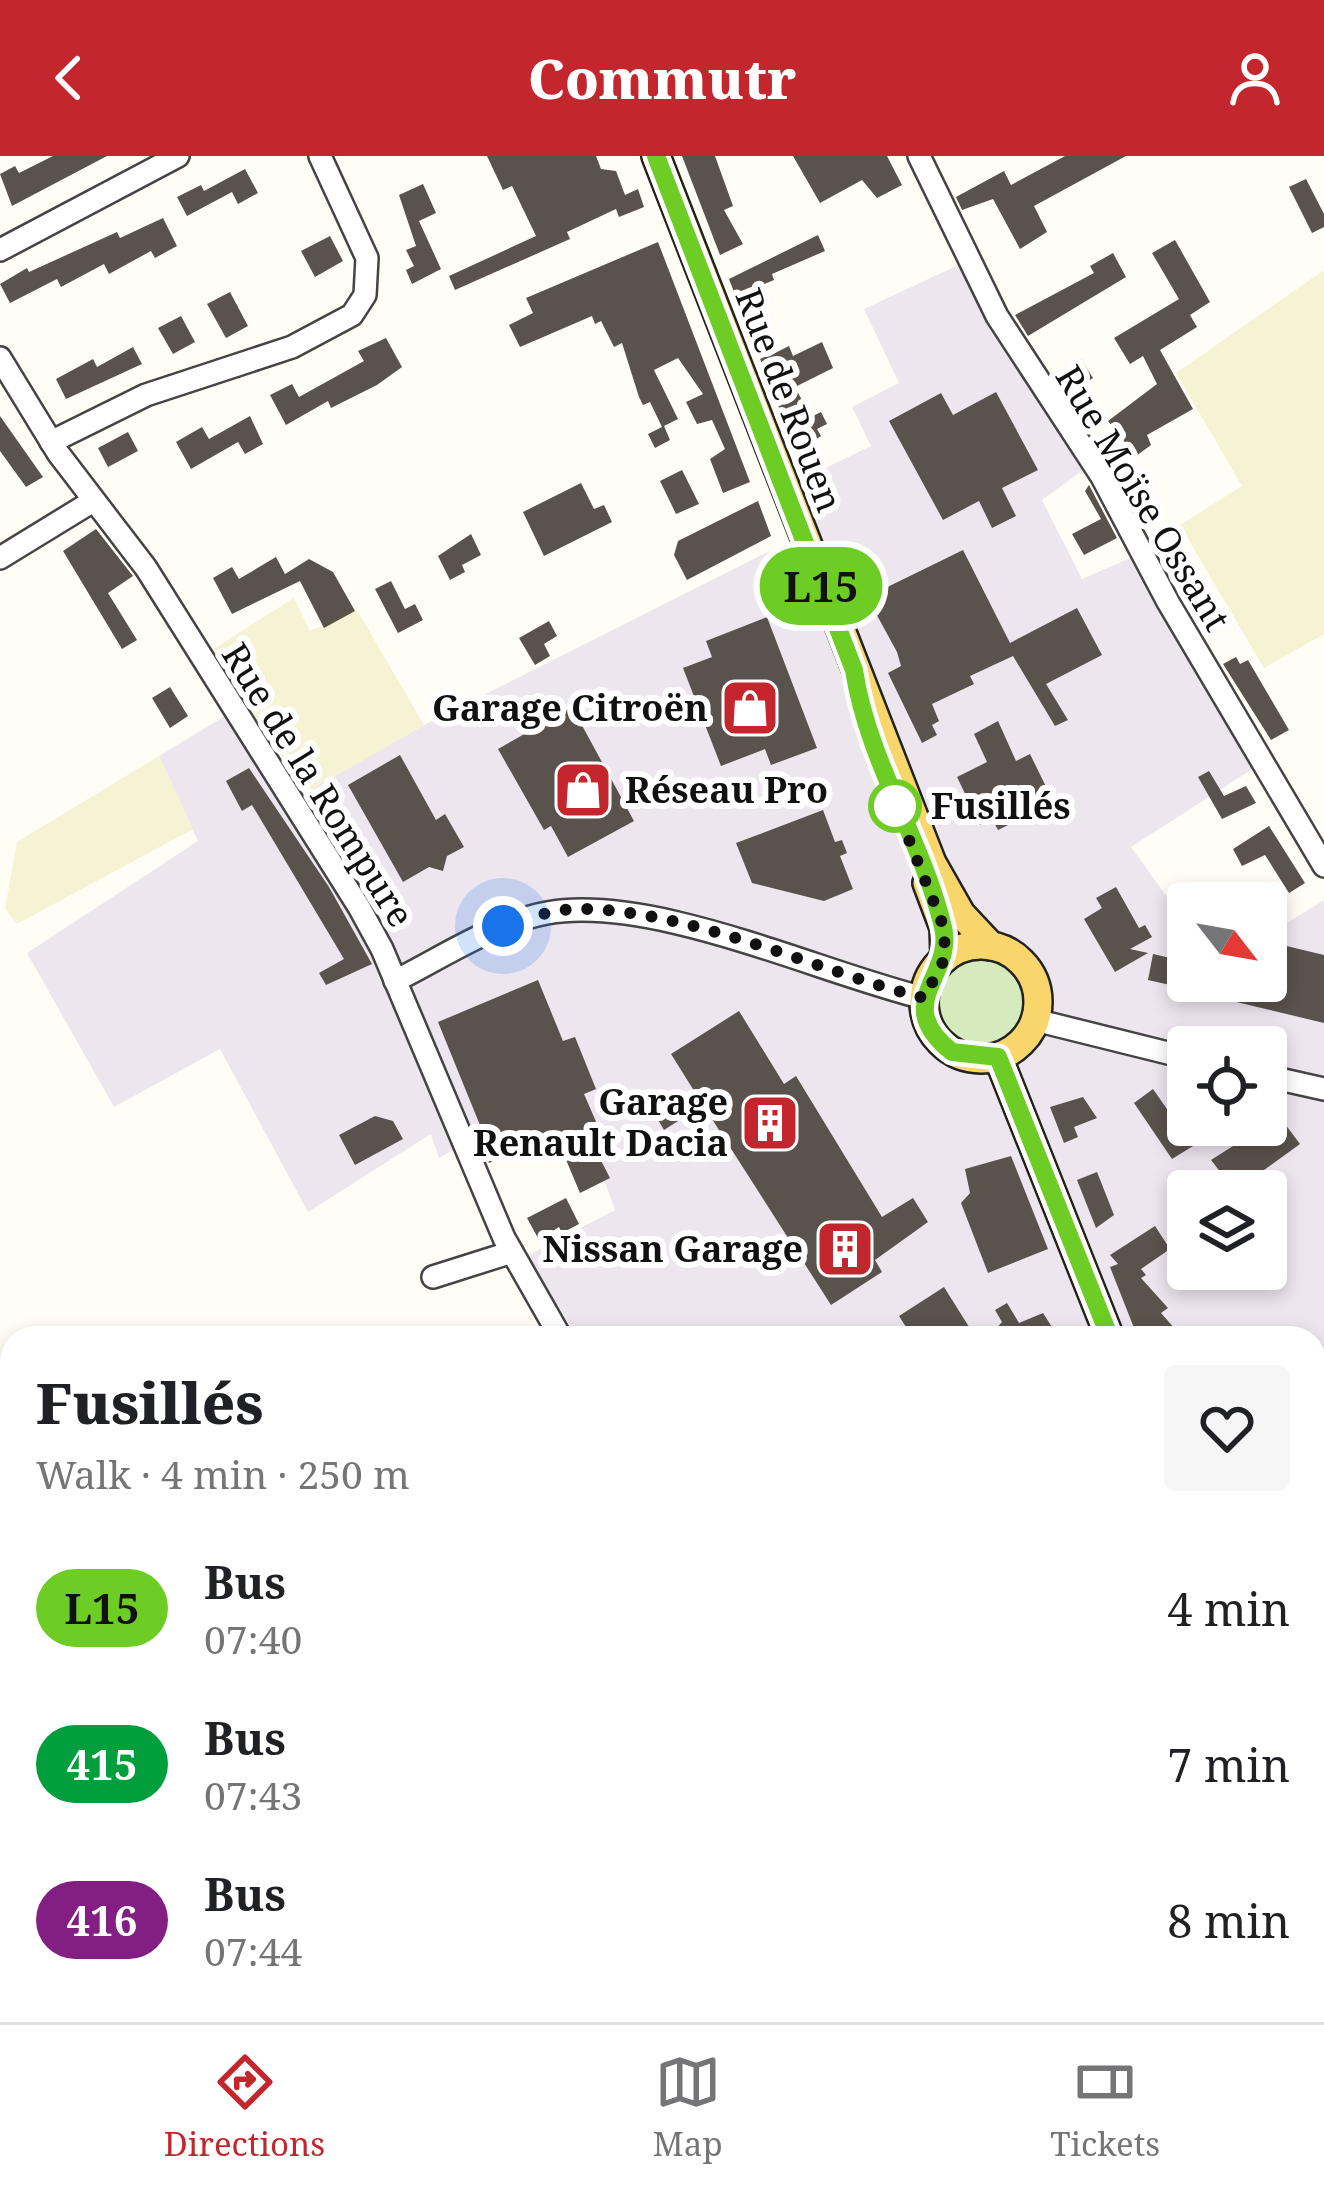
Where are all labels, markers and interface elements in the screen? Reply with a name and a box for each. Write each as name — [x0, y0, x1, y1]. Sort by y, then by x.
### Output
text: Commutr — [528, 41, 796, 115]
icon: back — [36, 45, 102, 111]
icon: person — [1222, 45, 1288, 111]
street label: Rue de Rouen — [724, 281, 855, 519]
street label: Rue Moïse Ossant — [1045, 356, 1242, 640]
line badge: L15 — [752, 547, 890, 625]
text: L15 — [784, 557, 858, 614]
street label: Rue de la Rompure — [211, 633, 426, 936]
shop icon: Garage Citroën — [719, 677, 781, 739]
place label: Garage Citroën — [432, 683, 708, 732]
shop icon: Réseau Pro — [552, 759, 614, 821]
place label: Réseau Pro — [625, 765, 828, 814]
marker: Fusillés — [870, 781, 920, 831]
place label: Fusillés — [931, 781, 1071, 830]
north arrow — [1167, 882, 1287, 1002]
map controls — [1167, 882, 1287, 1290]
your location — [473, 896, 533, 956]
button: locate — [1167, 1026, 1287, 1146]
place label: Garage Renault Dacia — [473, 1077, 728, 1167]
building icon: Garage Renault Dacia — [739, 1092, 801, 1154]
button: layers — [1167, 1170, 1287, 1290]
building icon: Nissan Garage — [814, 1218, 876, 1280]
place label: Nissan Garage — [543, 1224, 803, 1273]
text: Fusillés — [36, 1363, 263, 1441]
button: heart — [1164, 1365, 1290, 1491]
text: Walk · 4 min · 250 m — [36, 1447, 410, 1500]
text: Bus — [204, 1551, 286, 1612]
text: 4 min — [1167, 1578, 1290, 1639]
text: L15 — [65, 1579, 139, 1636]
text: 07:40 — [204, 1612, 302, 1665]
text: Bus — [204, 1707, 286, 1768]
text: 7 min — [1167, 1734, 1290, 1795]
text: 415 — [66, 1735, 138, 1792]
text: 07:43 — [204, 1768, 302, 1821]
text: Bus — [204, 1863, 286, 1924]
text: 8 min — [1167, 1890, 1290, 1951]
text: 416 — [66, 1891, 138, 1948]
text: 07:44 — [204, 1924, 302, 1977]
tab: Directions — [164, 2049, 325, 2166]
tab: Map — [653, 2049, 723, 2166]
tab: Tickets — [1050, 2049, 1160, 2166]

